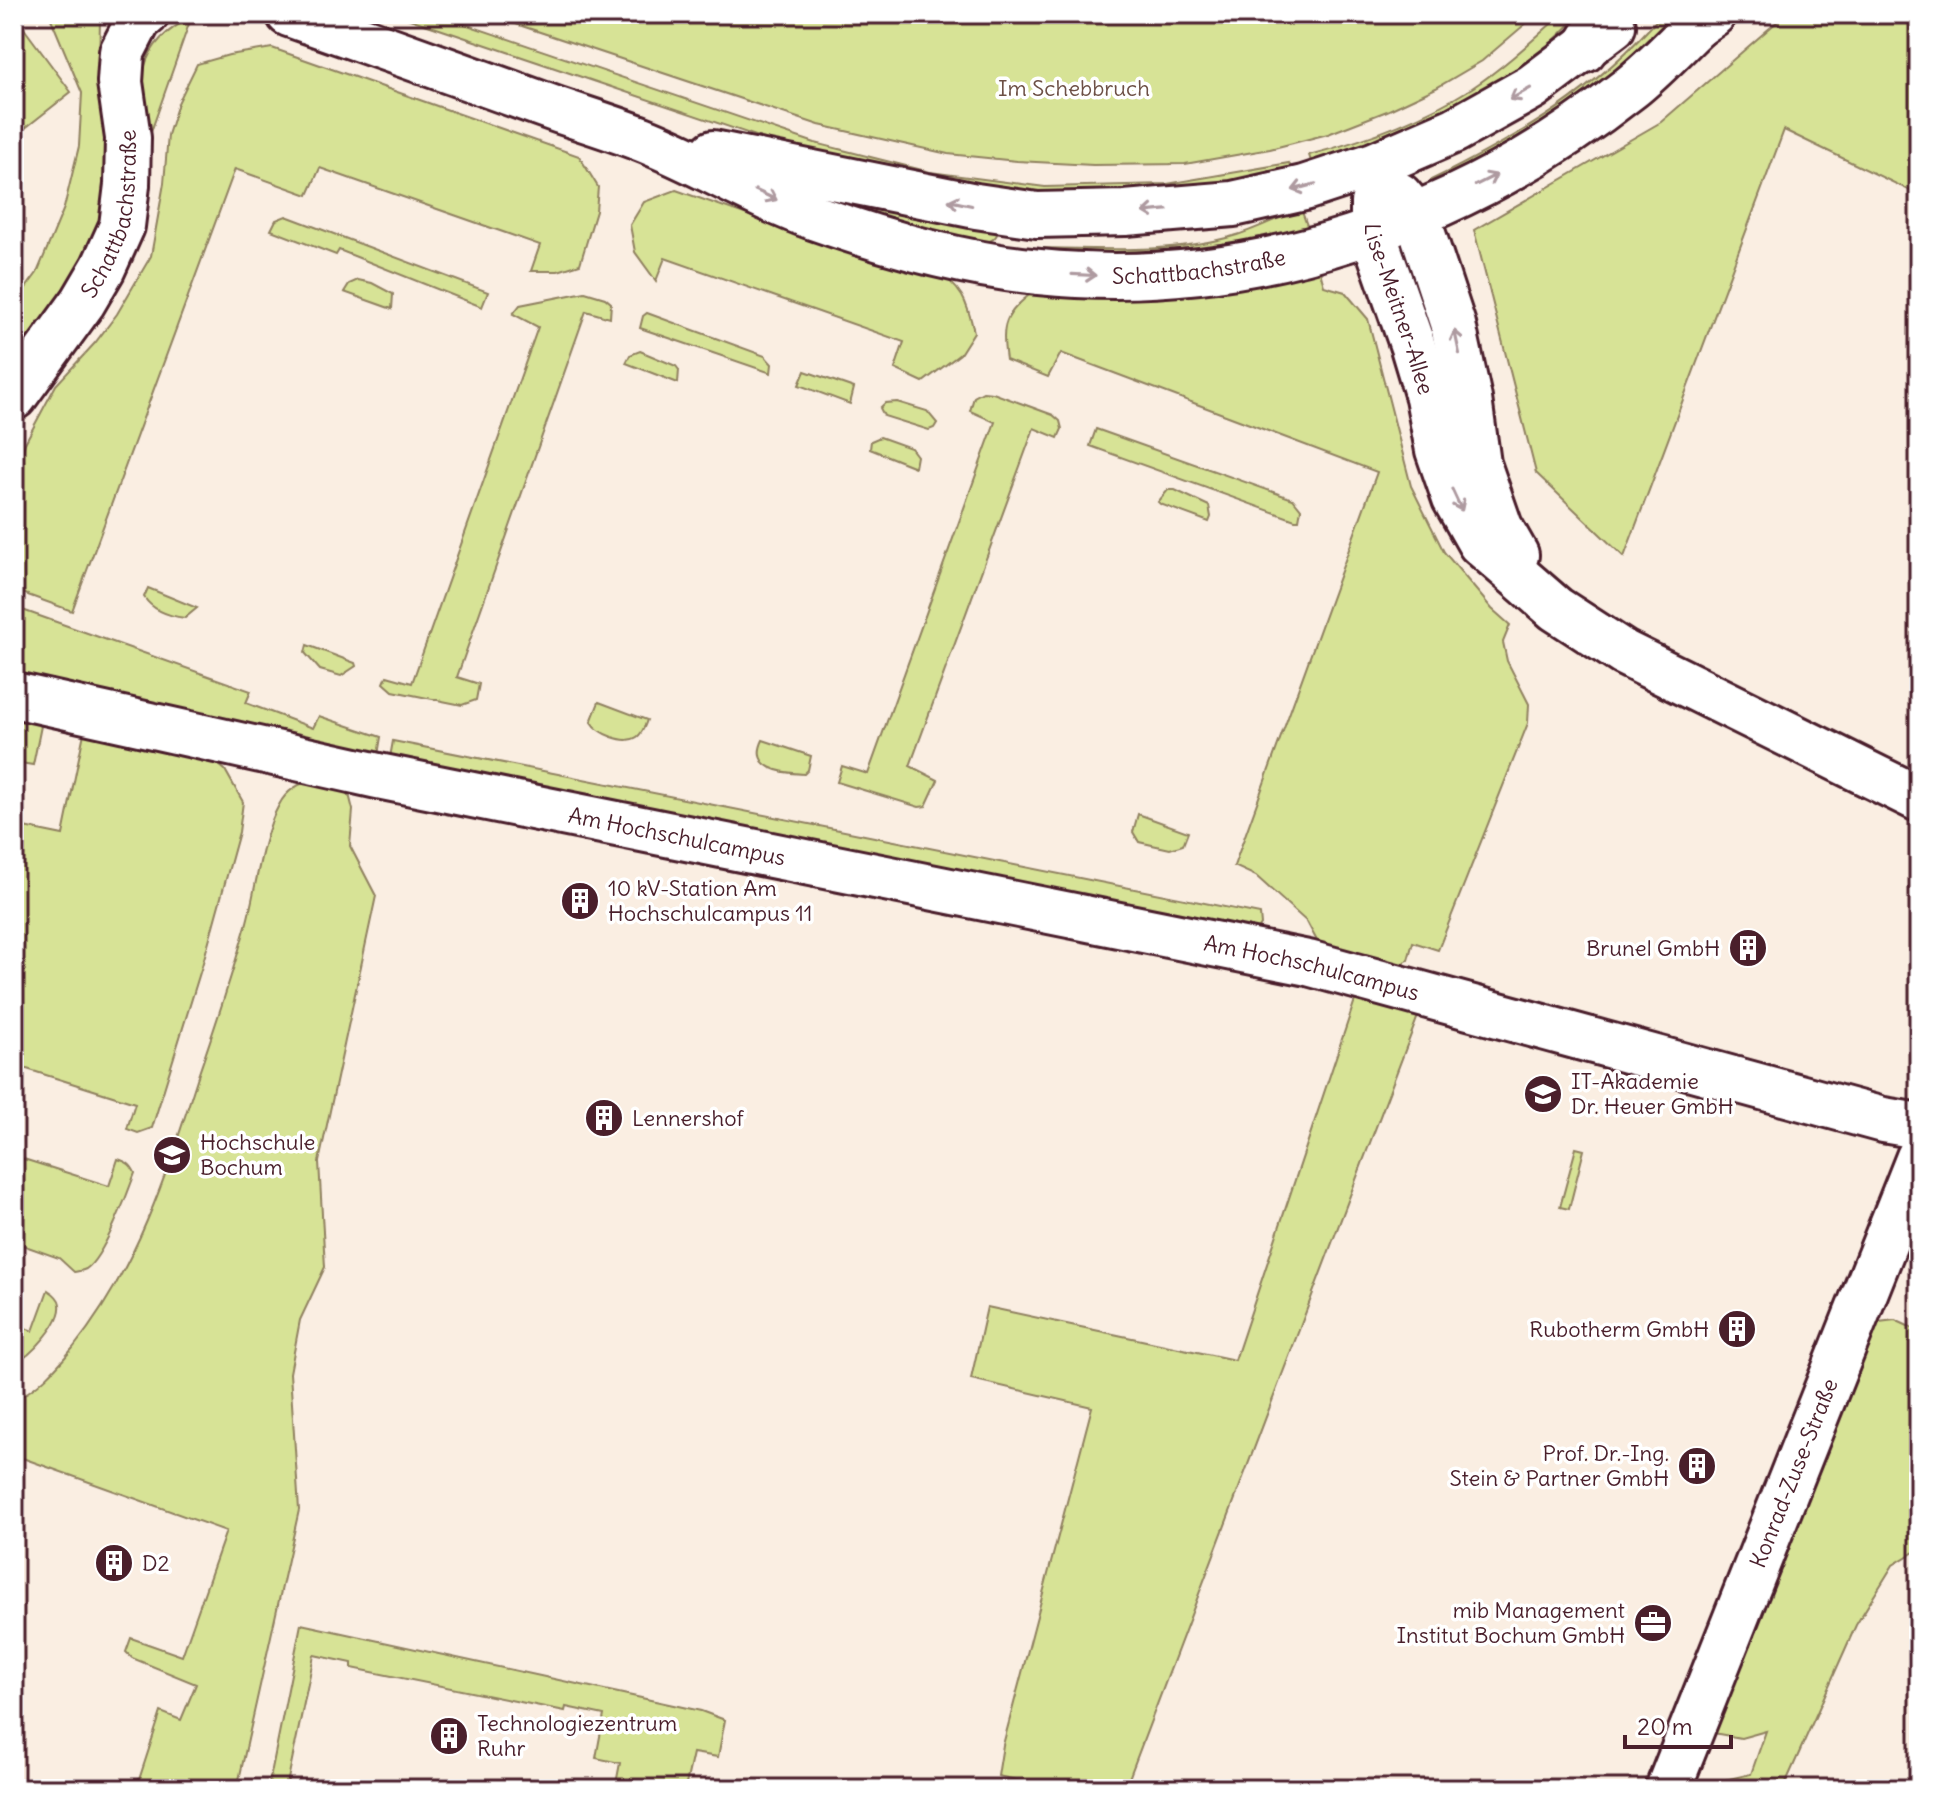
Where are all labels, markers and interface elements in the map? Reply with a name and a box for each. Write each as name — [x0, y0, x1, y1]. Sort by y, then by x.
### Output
park label: Im Schebbruch — [998, 74, 1150, 102]
one-way arrow — [1508, 87, 1532, 102]
street label: Schattbachstraße — [75, 128, 142, 303]
one-way arrow — [1474, 172, 1498, 188]
one-way arrow — [1292, 181, 1318, 196]
one-way arrow — [753, 189, 777, 204]
one-way arrow — [948, 194, 973, 209]
one-way arrow — [1143, 203, 1169, 218]
street label: Lise-Meitner-Allee — [1359, 223, 1440, 398]
street label: Schattbachstraße — [1112, 243, 1288, 290]
one-way arrow — [1070, 268, 1097, 283]
one-way arrow — [1449, 330, 1464, 356]
one-way arrow — [1450, 488, 1465, 512]
street label: Am Hochschulcampus — [566, 801, 788, 872]
place label: 10 kV-Station Am Hochschulcampus 11 — [608, 874, 813, 927]
building icon: 10 kV-Station Am Hochschulcampus 11 — [559, 880, 601, 922]
building icon: Brunel GmbH — [1727, 927, 1769, 969]
street label: Am Hochschulcampus — [1201, 928, 1422, 1007]
place label: Brunel GmbH — [1586, 934, 1720, 962]
place label: IT-Akademie Dr. Heuer GmbH — [1571, 1067, 1734, 1120]
school or university icon: IT-Akademie Dr. Heuer GmbH — [1522, 1073, 1564, 1115]
building icon: Lennershof — [583, 1097, 625, 1139]
place label: Lennershof — [632, 1104, 744, 1132]
place label: Hochschule Bochum — [200, 1128, 315, 1181]
school or university icon: Hochschule Bochum — [151, 1134, 193, 1176]
building icon: Rubotherm GmbH — [1716, 1308, 1758, 1350]
place label: Rubotherm GmbH — [1529, 1315, 1709, 1343]
street label: Konrad-Zuse-Straße — [1743, 1374, 1844, 1572]
place label: Prof. Dr.-Ing. Stein & Partner GmbH — [1450, 1439, 1669, 1492]
building icon: Prof. Dr.-Ing. Stein & Partner GmbH — [1676, 1445, 1718, 1487]
building icon: D2 — [93, 1542, 135, 1584]
place label: D2 — [142, 1549, 170, 1577]
place label: mib Management Institut Bochum GmbH — [1397, 1596, 1625, 1649]
office icon: mib Management Institut Bochum GmbH — [1632, 1602, 1674, 1644]
scale bar — [1625, 1699, 1731, 1749]
place label: Technologiezentrum Ruhr — [477, 1709, 677, 1762]
text: 20 m — [1637, 1711, 1693, 1741]
building icon: Technologiezentrum Ruhr — [428, 1715, 470, 1757]

